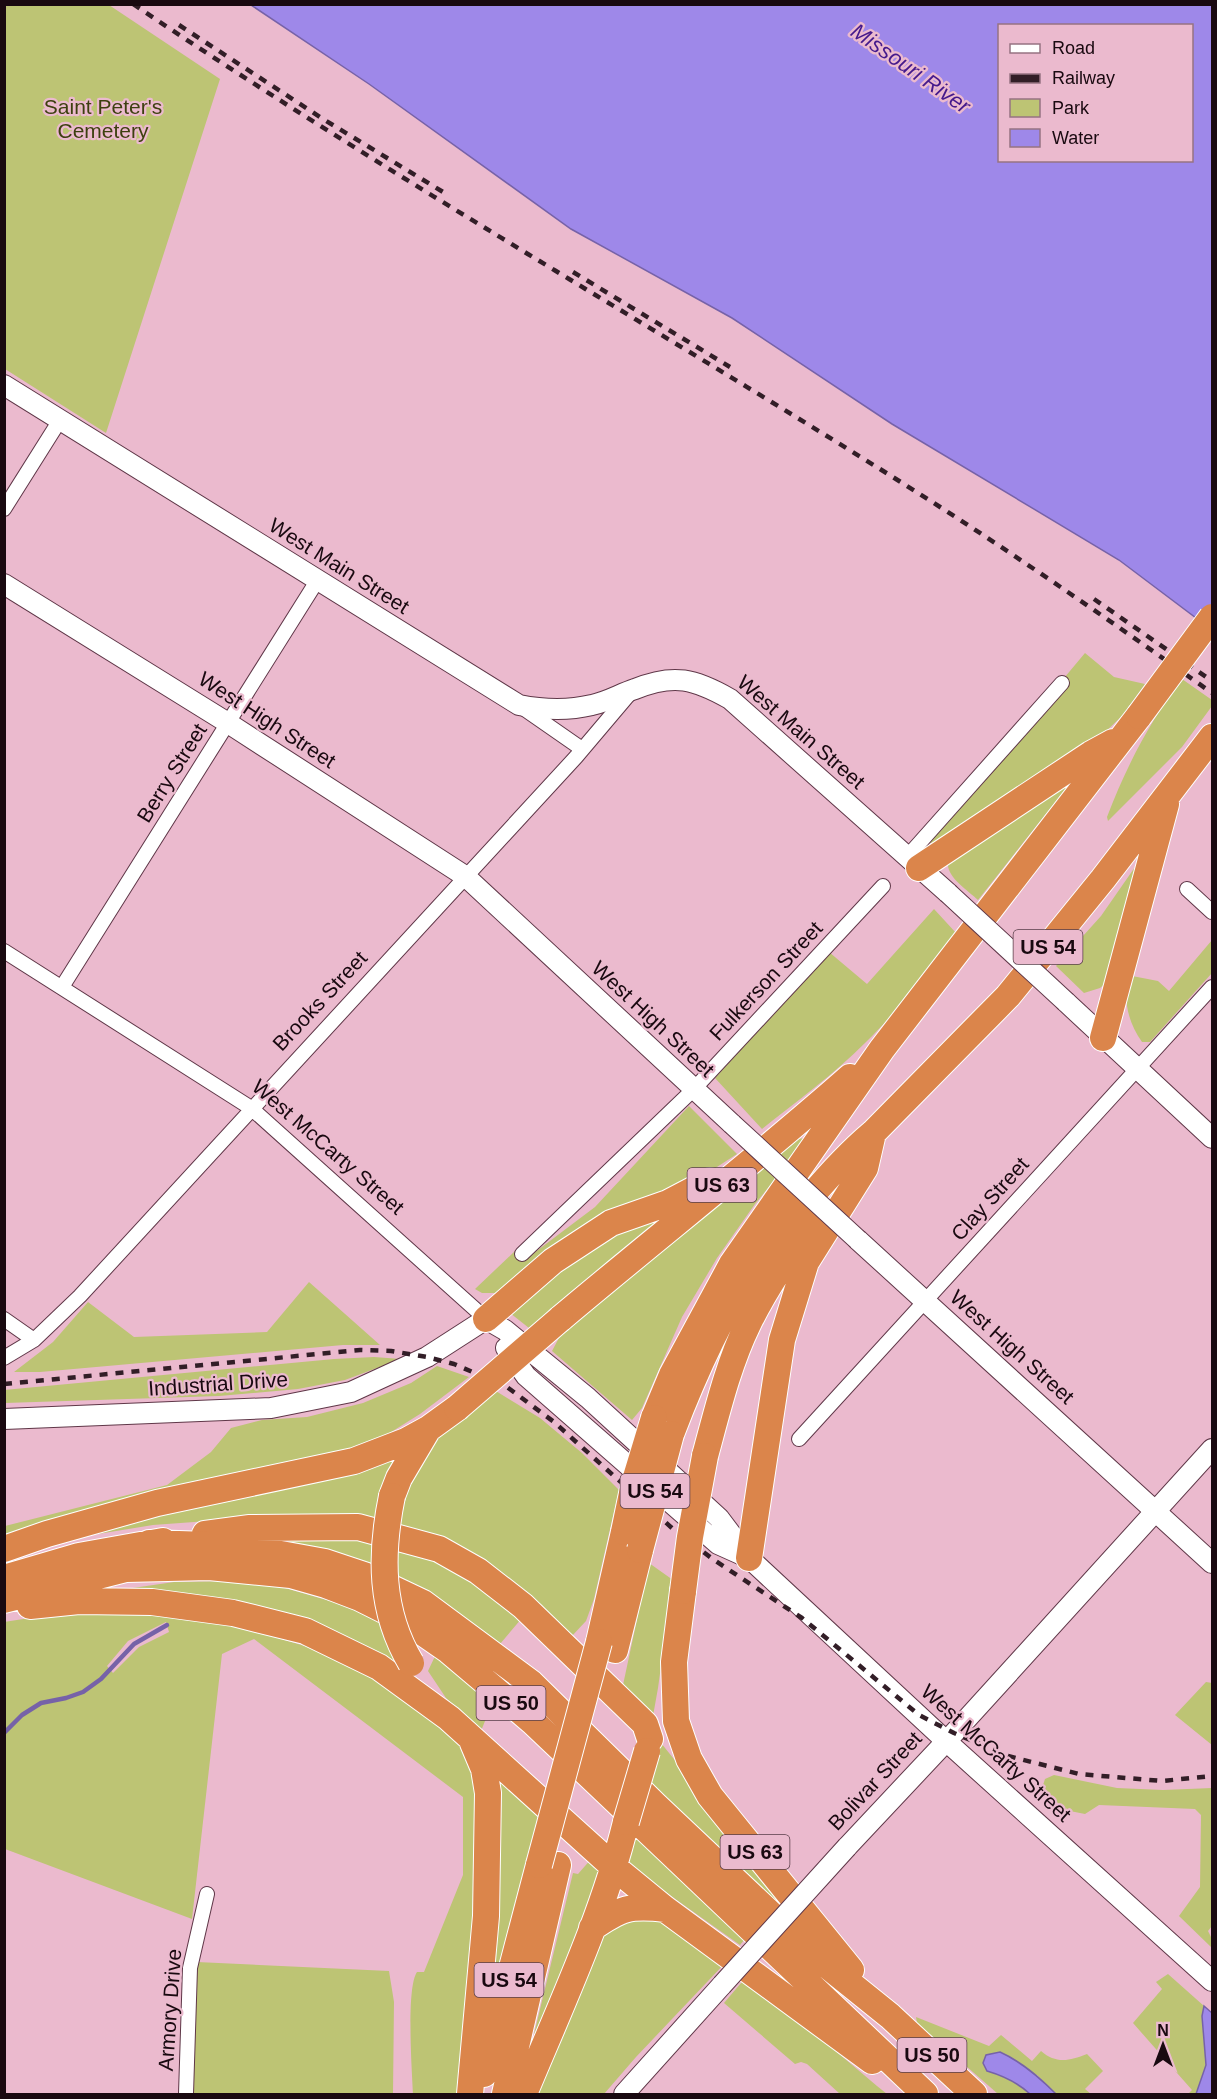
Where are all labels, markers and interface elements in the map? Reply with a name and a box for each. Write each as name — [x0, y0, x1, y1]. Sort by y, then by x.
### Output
water label: Missouri River — [846, 18, 976, 120]
legend — [998, 24, 1193, 162]
text: Road — [1052, 38, 1095, 58]
text: Railway — [1052, 68, 1115, 88]
park label: Saint Peter's Cemetery — [44, 95, 162, 142]
text: Park — [1052, 98, 1090, 118]
text: Water — [1052, 128, 1099, 148]
street label: West Main Street — [265, 513, 414, 618]
street label: West High Street — [195, 667, 340, 772]
street label: West Main Street — [733, 670, 870, 793]
street label: Berry Street — [132, 719, 211, 826]
street label: Fulkerson Street — [705, 916, 827, 1045]
road number: US 54 — [1014, 930, 1082, 964]
street label: Brooks Street — [268, 946, 372, 1055]
street label: West High Street — [588, 956, 719, 1081]
street label: West McCarty Street — [248, 1075, 409, 1219]
street label: Clay Street — [946, 1152, 1033, 1245]
road number: US 63 — [688, 1168, 756, 1202]
street label: West High Street — [946, 1285, 1079, 1408]
street label: Industrial Drive — [147, 1367, 289, 1400]
road number: US 54 — [620, 1474, 690, 1508]
street label: West McCarty Street — [917, 1679, 1076, 1826]
road number: US 50 — [476, 1686, 546, 1720]
street label: Bolivar Street — [823, 1727, 926, 1835]
road number: US 63 — [720, 1835, 789, 1869]
street label: Armory Drive — [154, 1948, 185, 2072]
road number: US 54 — [474, 1963, 544, 1997]
north arrow — [1133, 2015, 1193, 2075]
text: N — [1157, 2022, 1169, 2039]
road number: US 50 — [898, 2038, 966, 2072]

